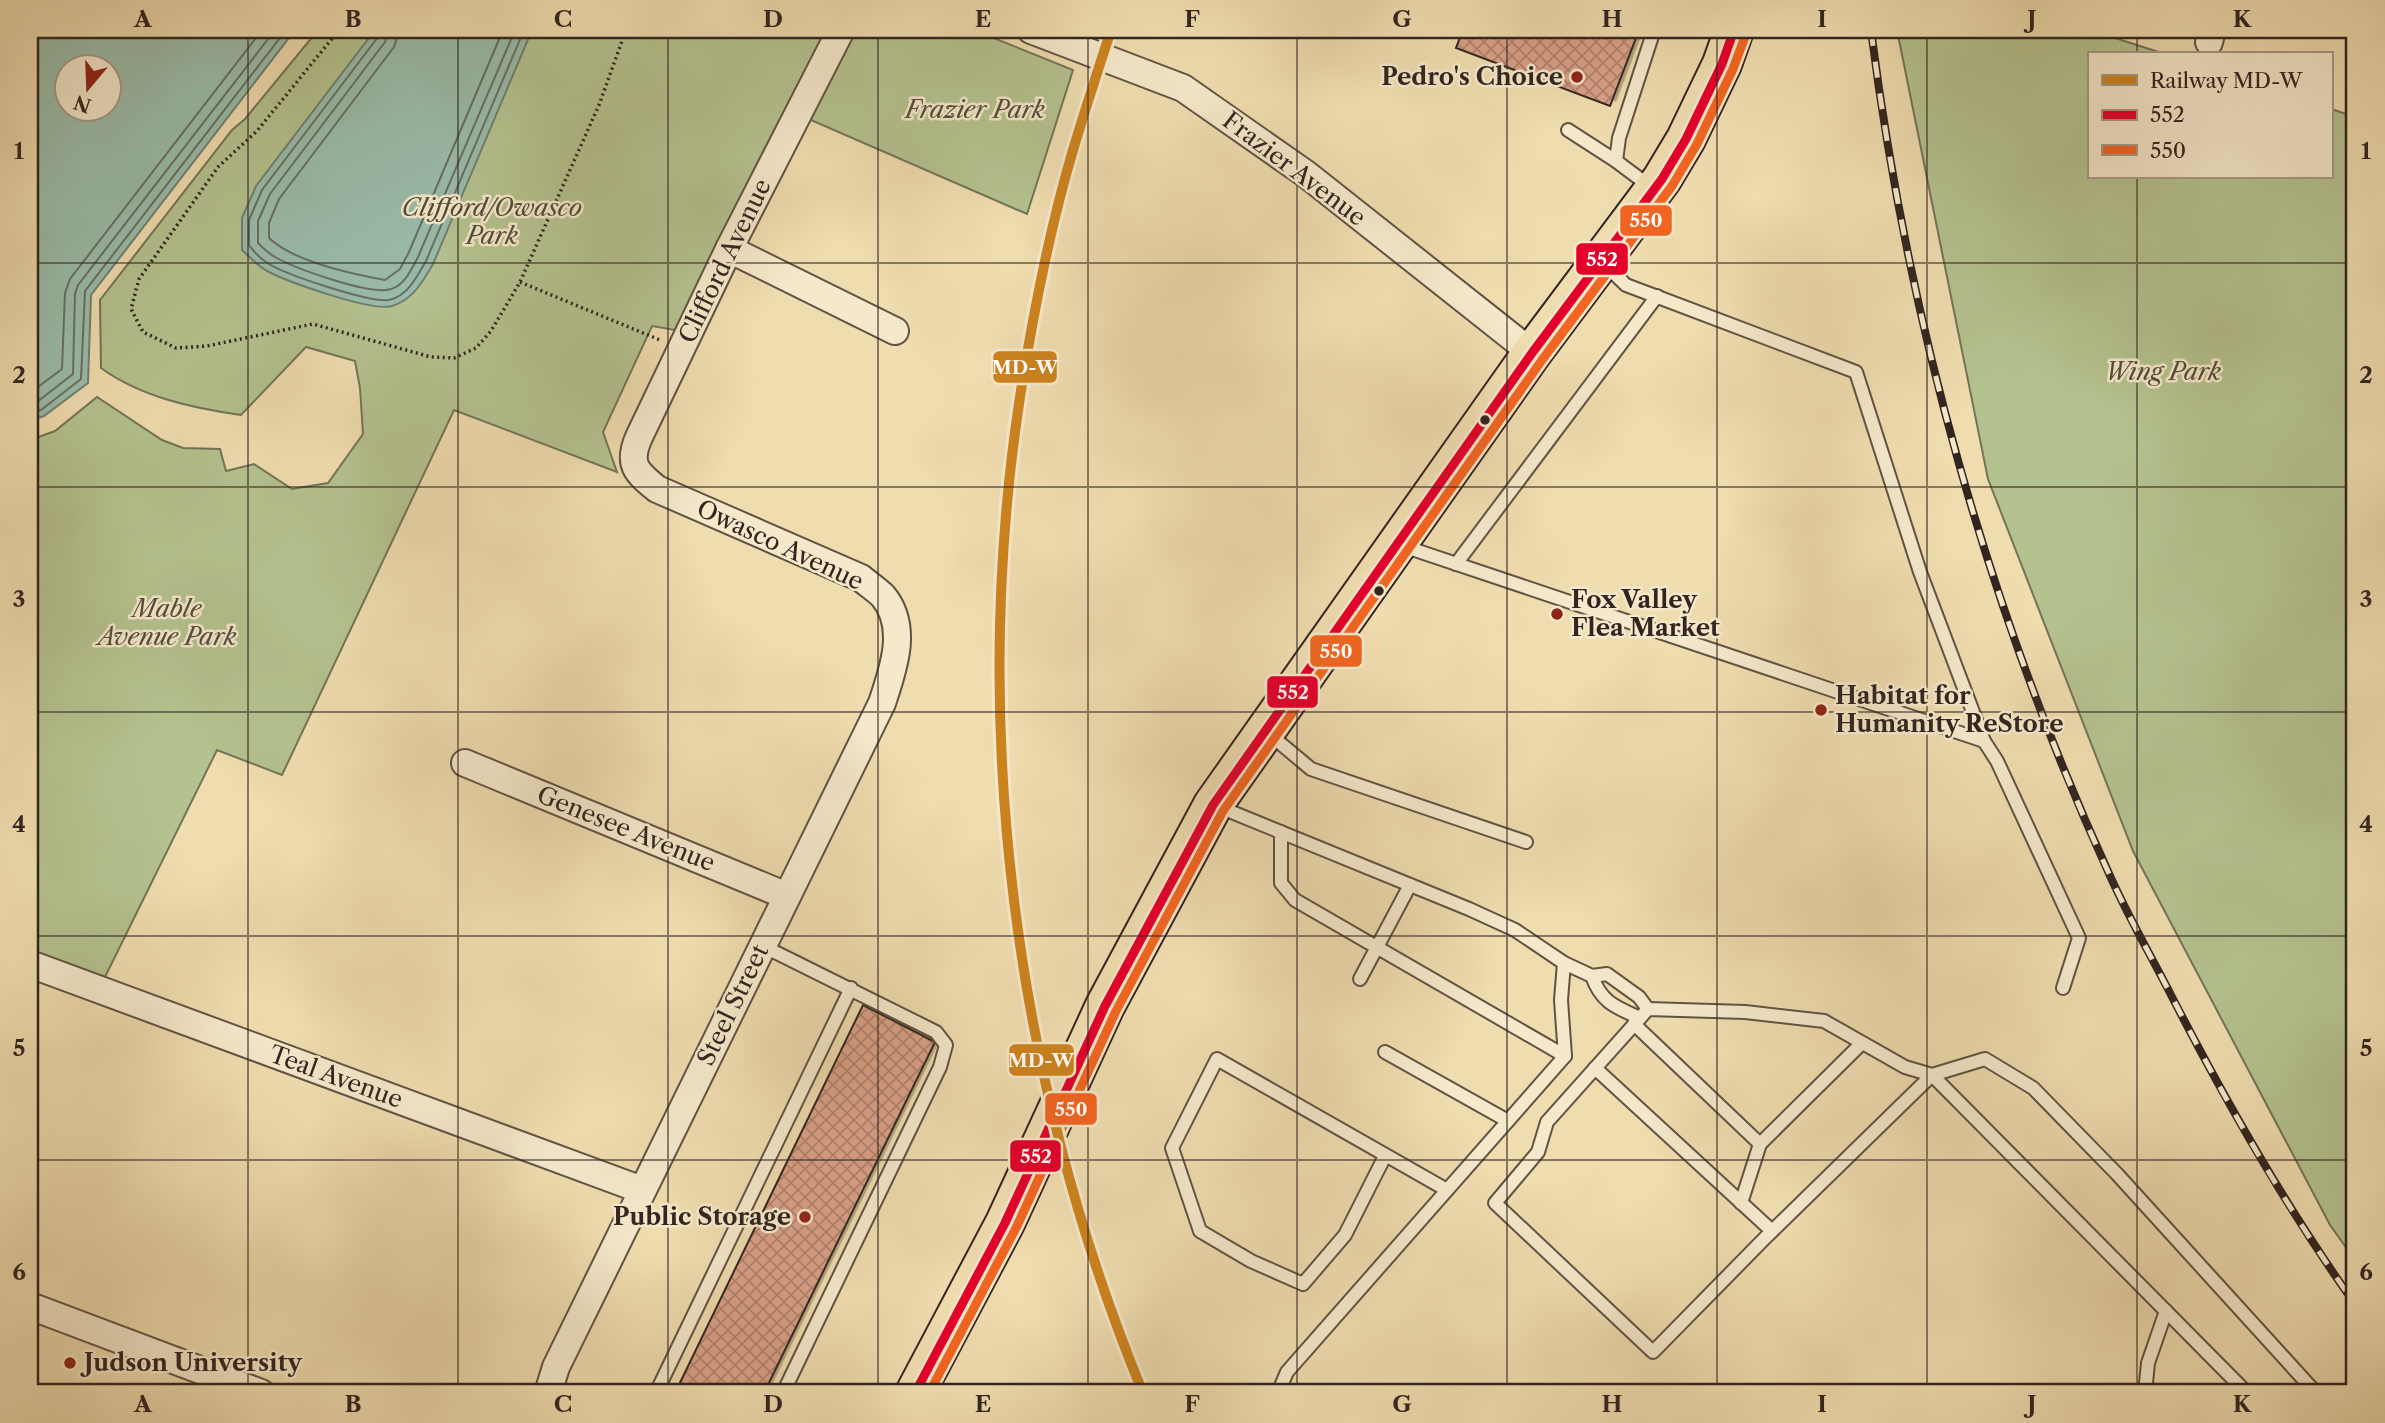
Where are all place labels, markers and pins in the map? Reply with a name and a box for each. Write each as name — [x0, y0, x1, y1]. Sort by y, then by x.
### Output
place label: Pedro's Choice — [1381, 62, 1563, 91]
marker: Pedro's Choice — [1569, 69, 1585, 85]
unlabelled marker — [1478, 413, 1492, 427]
unlabelled marker — [1372, 584, 1386, 598]
place label: Fox Valley Flea Market — [1571, 585, 1720, 642]
marker: Fox Valley Flea Market — [1549, 606, 1565, 622]
place label: Habitat for Humanity ReStore — [1835, 681, 2064, 738]
marker: Habitat for Humanity ReStore — [1813, 702, 1829, 718]
place label: Public Storage — [613, 1202, 791, 1231]
marker: Public Storage — [797, 1209, 813, 1225]
place label: Judson University — [80, 1348, 303, 1377]
marker: Judson University — [62, 1355, 78, 1371]

